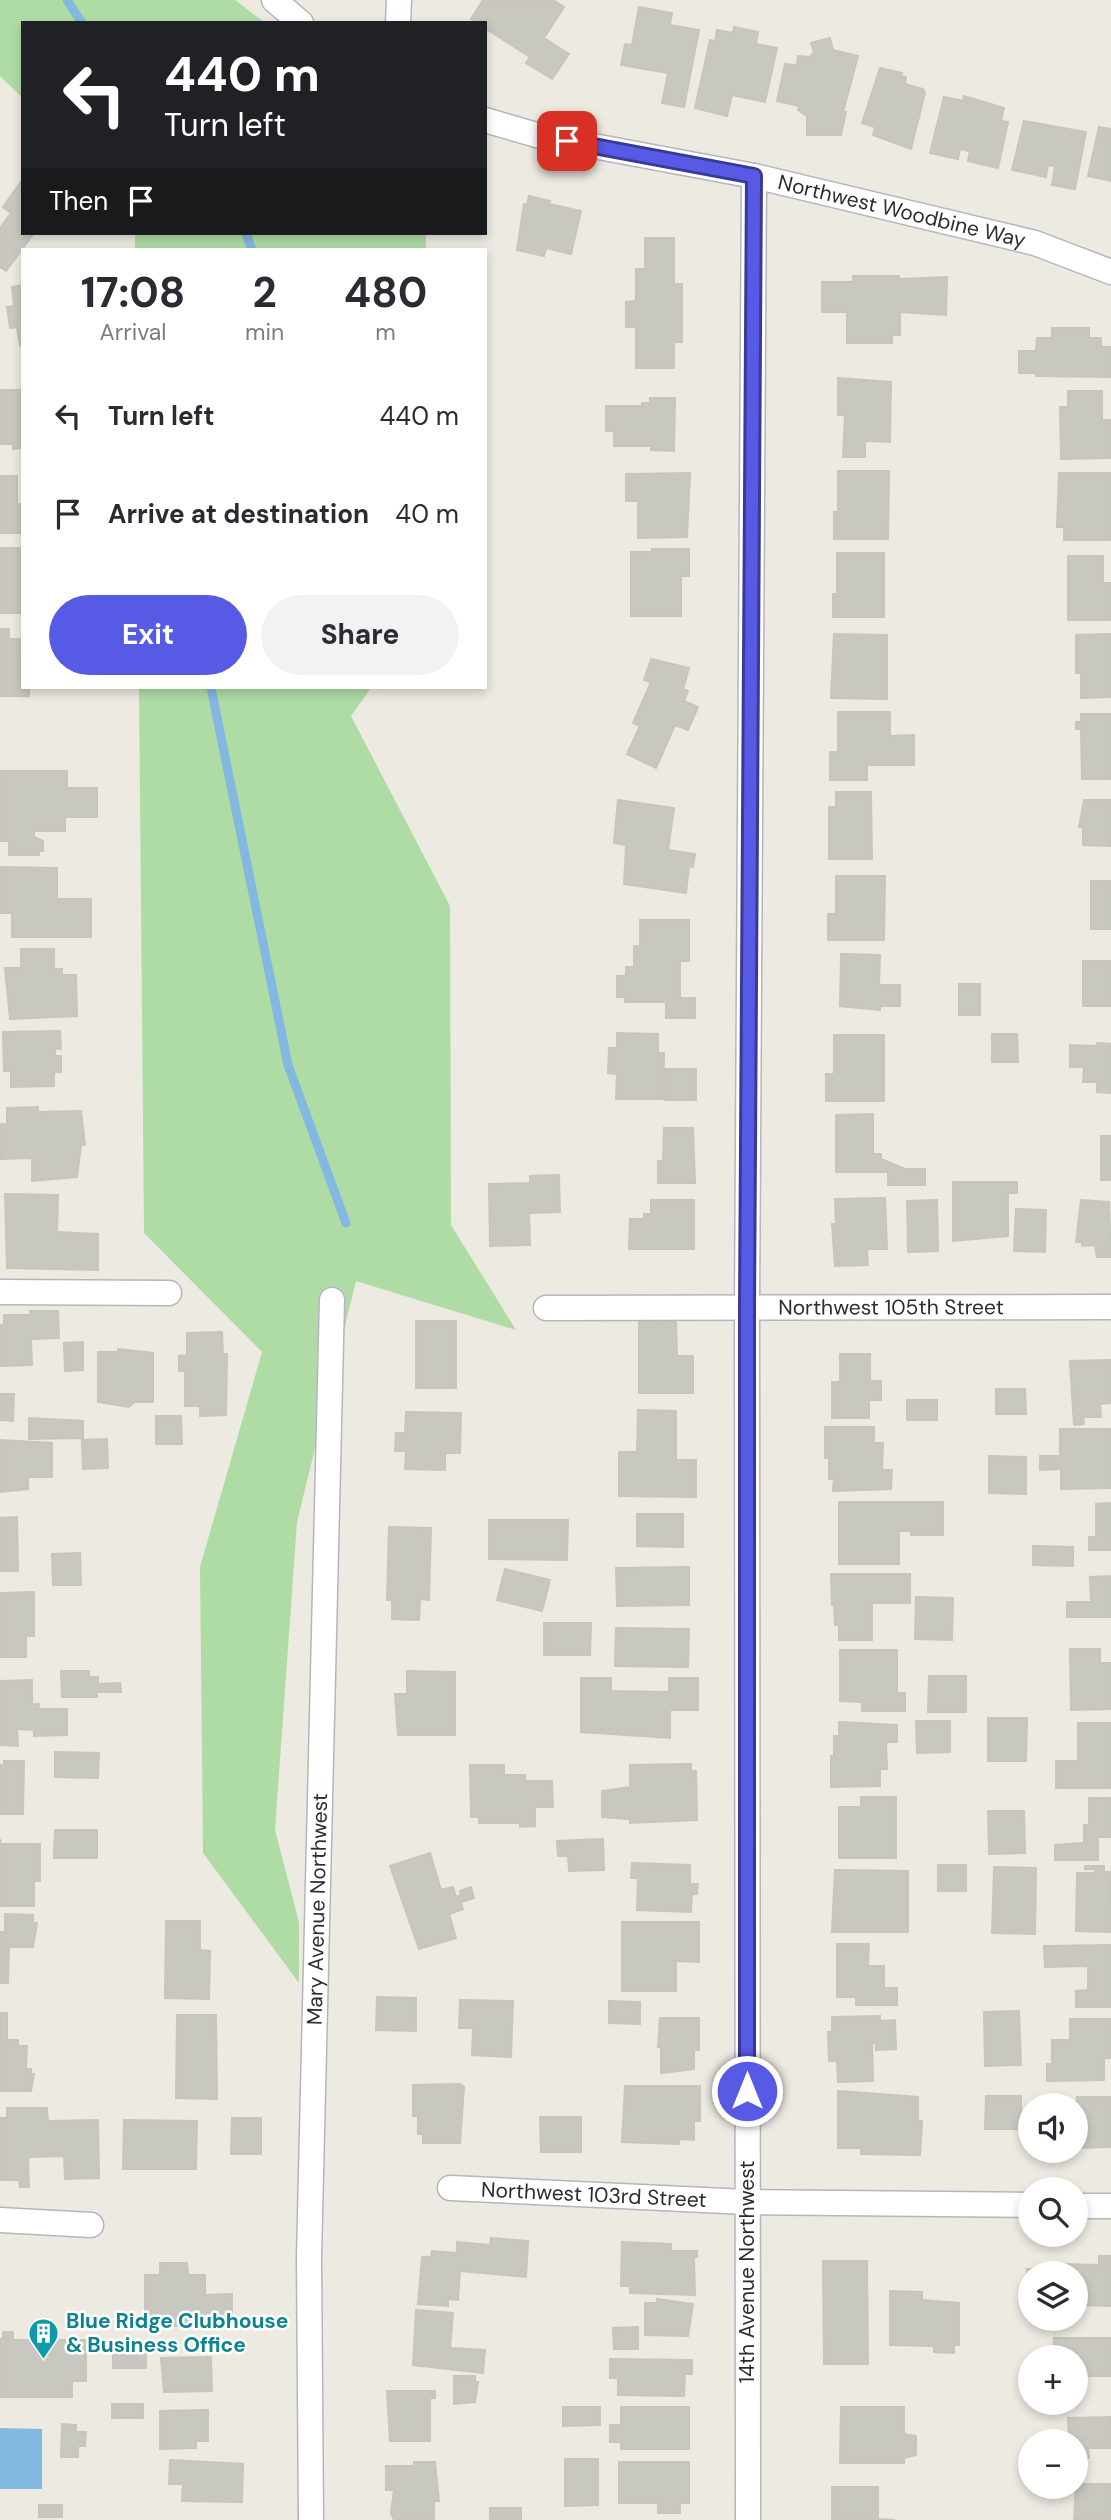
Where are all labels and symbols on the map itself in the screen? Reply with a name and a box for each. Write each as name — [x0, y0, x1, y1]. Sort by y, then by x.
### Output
pin — [537, 111, 597, 171]
street label: Northwest Woodbine Way — [775, 168, 1029, 254]
street label: Northwest 105th Street — [778, 1293, 1004, 1322]
street label: Mary Avenue Northwest — [301, 1793, 334, 2025]
position arrow — [710, 2054, 784, 2128]
street label: 14th Avenue Northwest — [733, 2160, 761, 2384]
street label: Northwest 103rd Street — [481, 2175, 707, 2214]
place label: Blue Ridge Clubhouse & Business Office — [66, 2307, 288, 2359]
building icon: Blue Ridge Clubhouse & Business Office — [26, 2316, 60, 2360]

